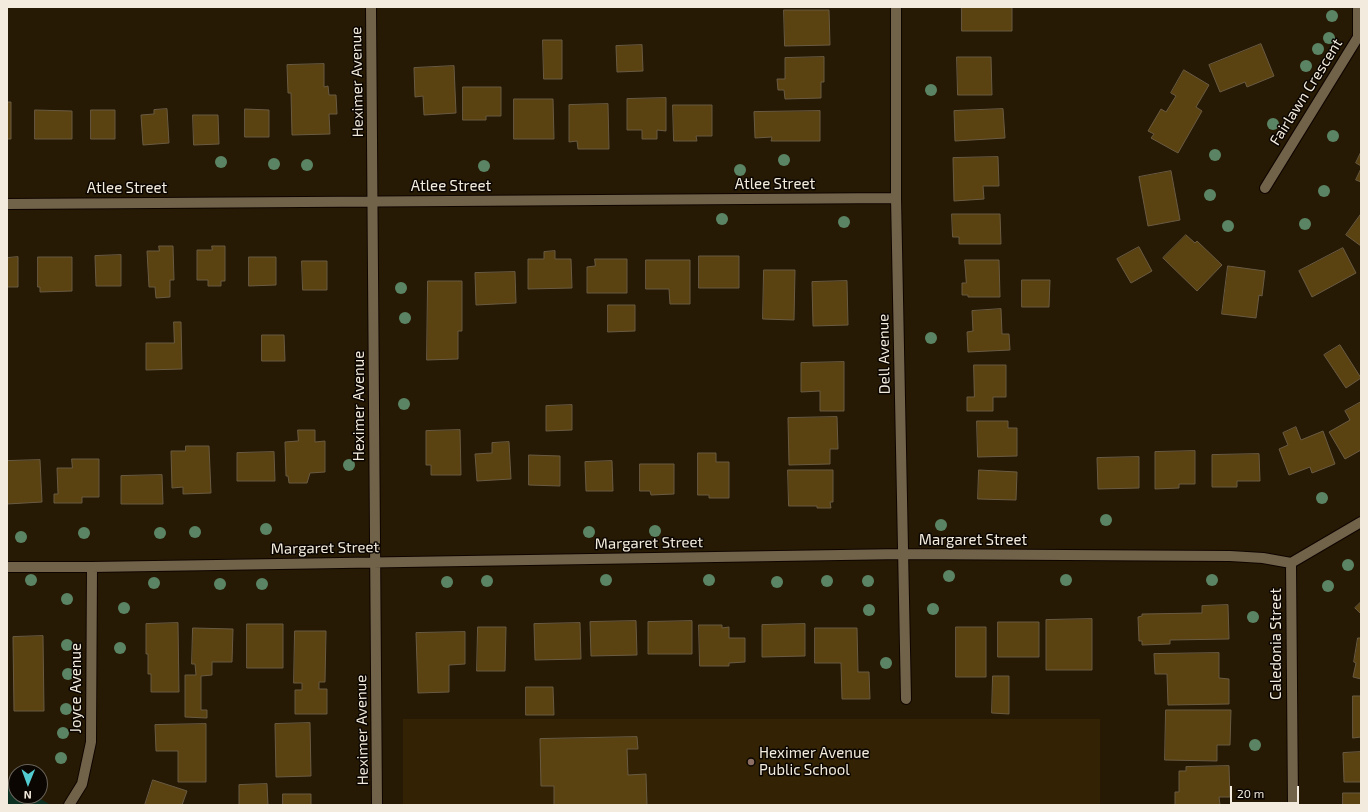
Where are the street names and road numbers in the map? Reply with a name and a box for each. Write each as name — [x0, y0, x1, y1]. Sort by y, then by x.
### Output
street label: Heximer Avenue — [347, 27, 367, 137]
street label: Fairlawn Crescent — [1266, 35, 1346, 149]
street label: Atlee Street — [735, 175, 815, 193]
street label: Atlee Street — [411, 177, 491, 195]
street label: Atlee Street — [87, 179, 167, 197]
street label: Dell Avenue — [874, 314, 894, 394]
street label: Heximer Avenue — [350, 351, 368, 461]
street label: Margaret Street — [919, 531, 1027, 549]
street label: Margaret Street — [595, 533, 703, 553]
street label: Margaret Street — [271, 538, 379, 558]
street label: Caledonia Street — [1267, 588, 1285, 700]
street label: Joyce Avenue — [67, 643, 85, 733]
street label: Heximer Avenue — [352, 675, 372, 785]

